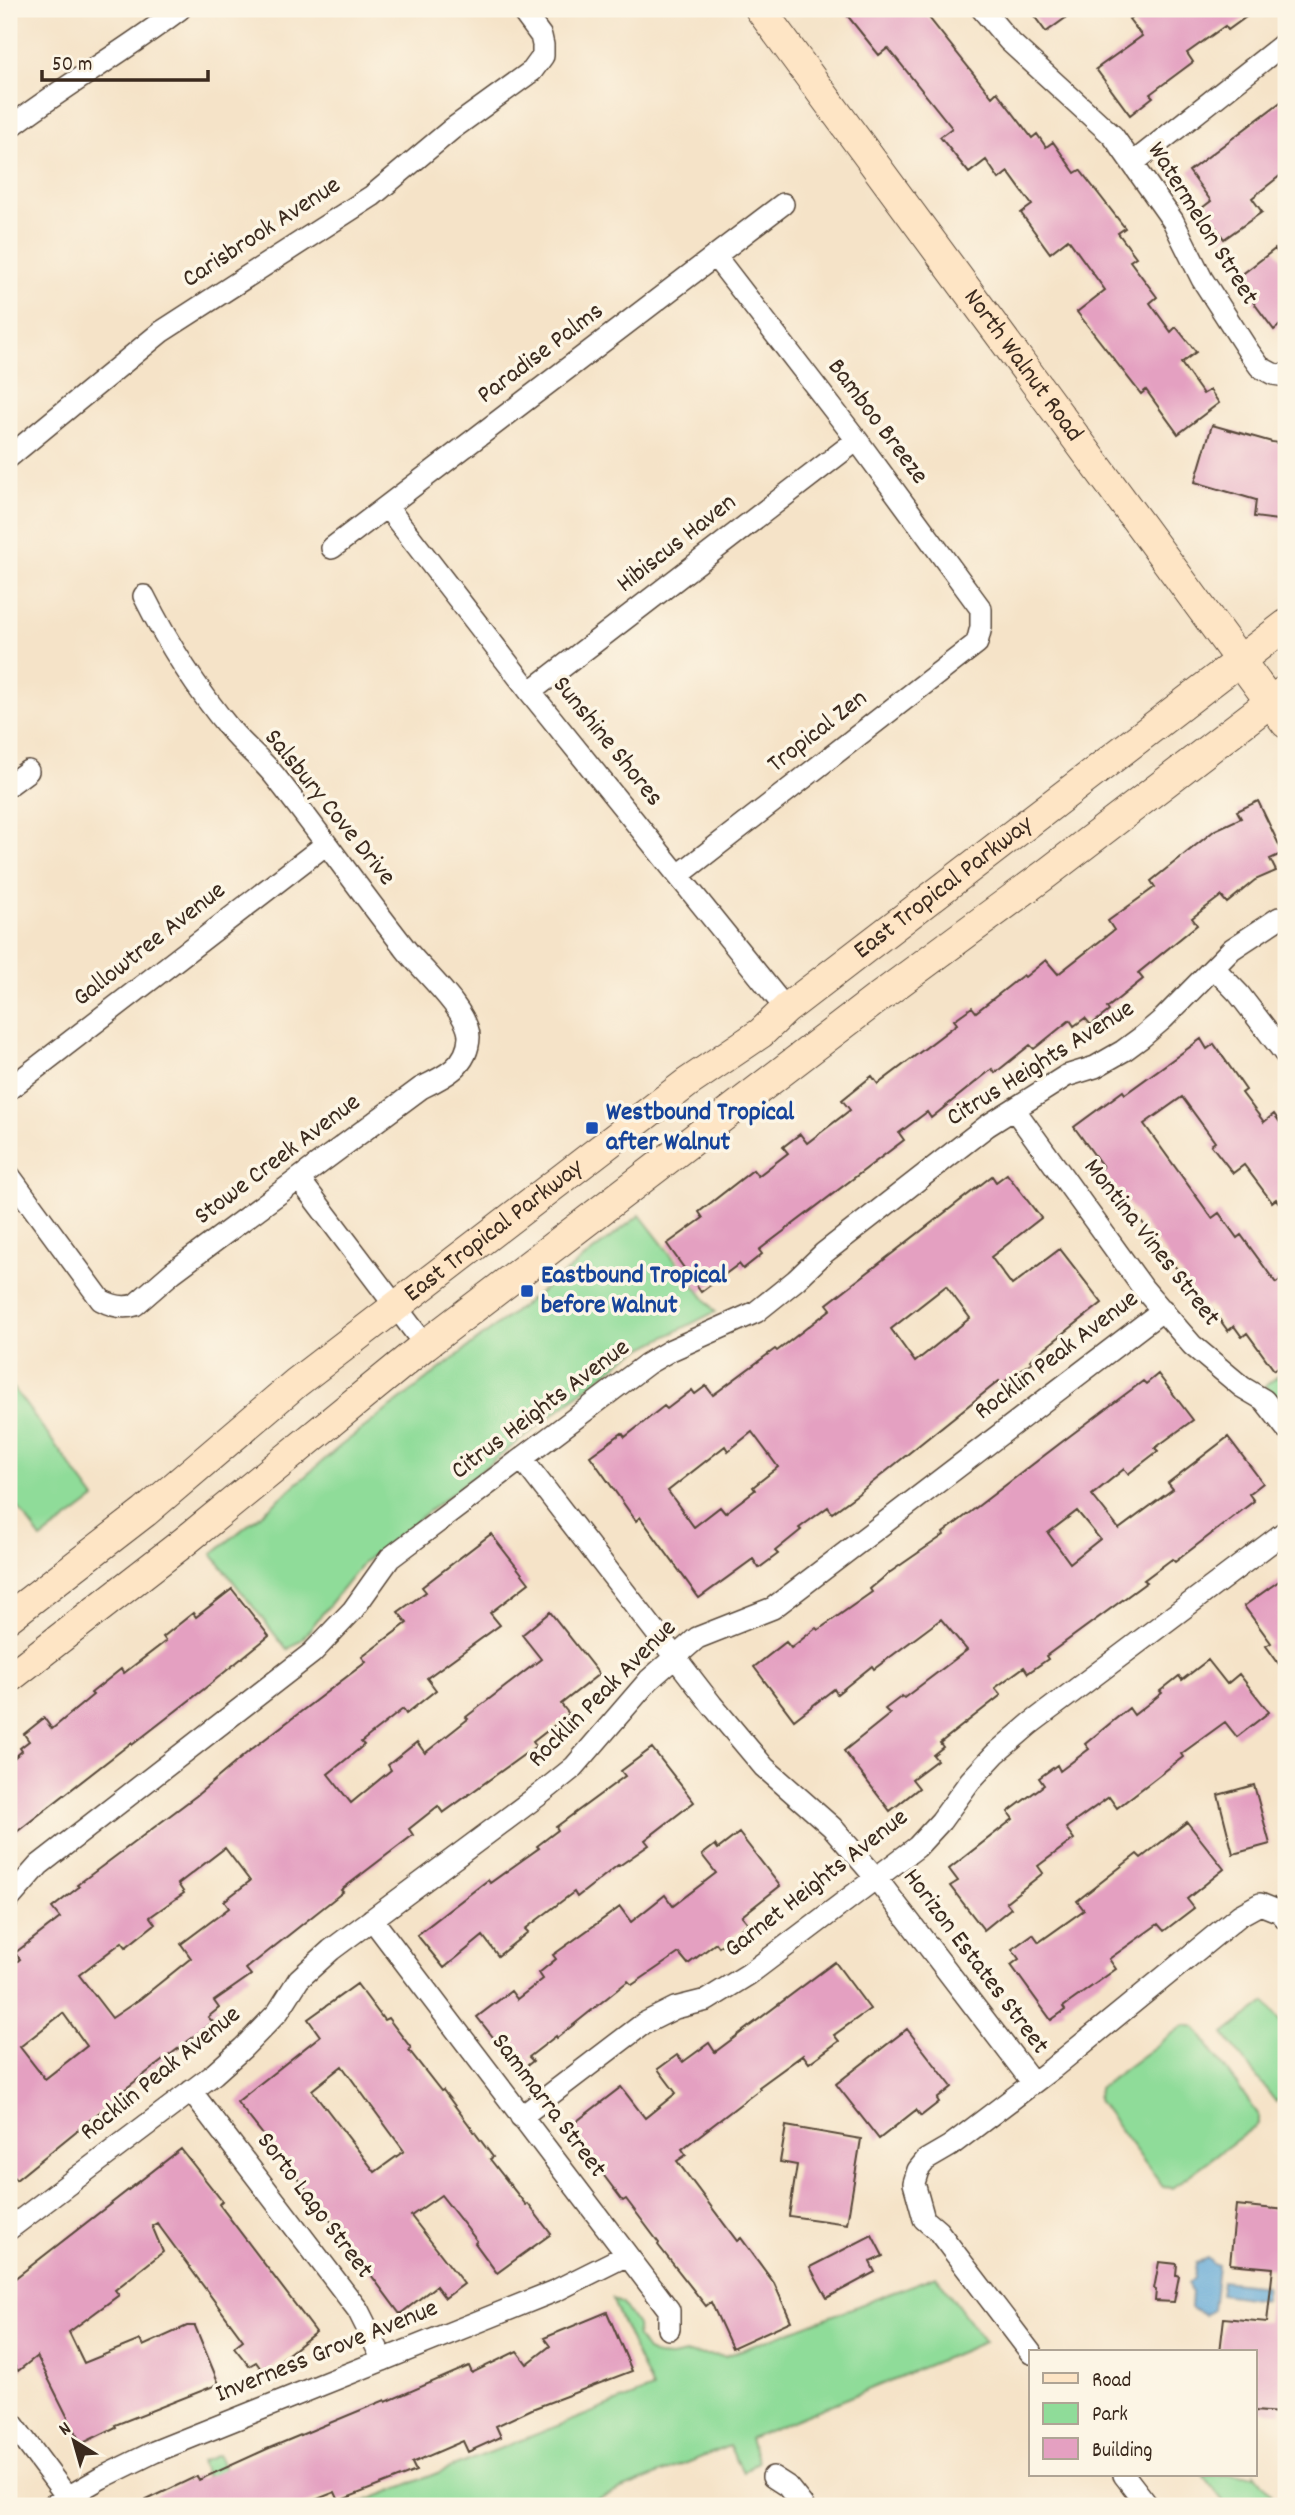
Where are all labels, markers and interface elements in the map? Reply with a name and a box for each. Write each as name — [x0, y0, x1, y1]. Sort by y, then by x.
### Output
scale bar — [42, 38, 208, 82]
text: 50 m — [52, 51, 92, 81]
street label: Watermelon Street — [1137, 135, 1267, 313]
street label: Carisbrook Avenue — [176, 168, 348, 298]
street label: North Walnut Road — [954, 281, 1092, 450]
street label: Paradise Palms — [470, 294, 612, 414]
street label: Bamboo Breeze — [817, 351, 937, 493]
street label: Hibiscus Haven — [609, 485, 745, 603]
street label: Sunshine Shores — [543, 669, 671, 815]
street label: Tropical Zen — [760, 681, 876, 783]
street label: Salsbury Cove Drive — [254, 722, 404, 894]
street label: East Tropical Parkway — [846, 807, 1042, 969]
street label: Gallowtree Avenue — [66, 873, 234, 1017]
street label: Citrus Heights Avenue — [940, 991, 1142, 1137]
street label: Stowe Creek Avenue — [187, 1085, 369, 1235]
place label: Westbound Tropical after Walnut — [606, 1095, 795, 1162]
marker: Westbound Tropical after Walnut — [584, 1120, 600, 1136]
street label: East Tropical Parkway — [396, 1150, 592, 1312]
street label: Montina Vines Street — [1074, 1151, 1229, 1335]
place label: Eastbound Tropical before Walnut — [541, 1258, 728, 1325]
street label: Rocklin Peak Avenue — [967, 1282, 1147, 1430]
marker: Eastbound Tropical before Walnut — [519, 1283, 535, 1299]
street label: Citrus Heights Avenue — [444, 1330, 638, 1490]
street label: Rocklin Peak Avenue — [520, 1611, 686, 1777]
street label: Garnet Heights Avenue — [717, 1800, 917, 1968]
street label: Horizon Estates Street — [893, 1861, 1058, 2063]
street label: Rocklin Peak Avenue — [73, 1997, 249, 2151]
street label: Sammarra Street — [481, 2026, 615, 2186]
street label: Sorto Lago Street — [247, 2125, 382, 2287]
street label: Inverness Grove Avenue — [210, 2290, 444, 2414]
legend — [1029, 2350, 1256, 2476]
text: Road — [1092, 2367, 1131, 2397]
text: Park — [1092, 2401, 1128, 2431]
north arrow — [38, 2406, 108, 2476]
text: N — [54, 2417, 78, 2444]
text: Building — [1092, 2437, 1152, 2467]

